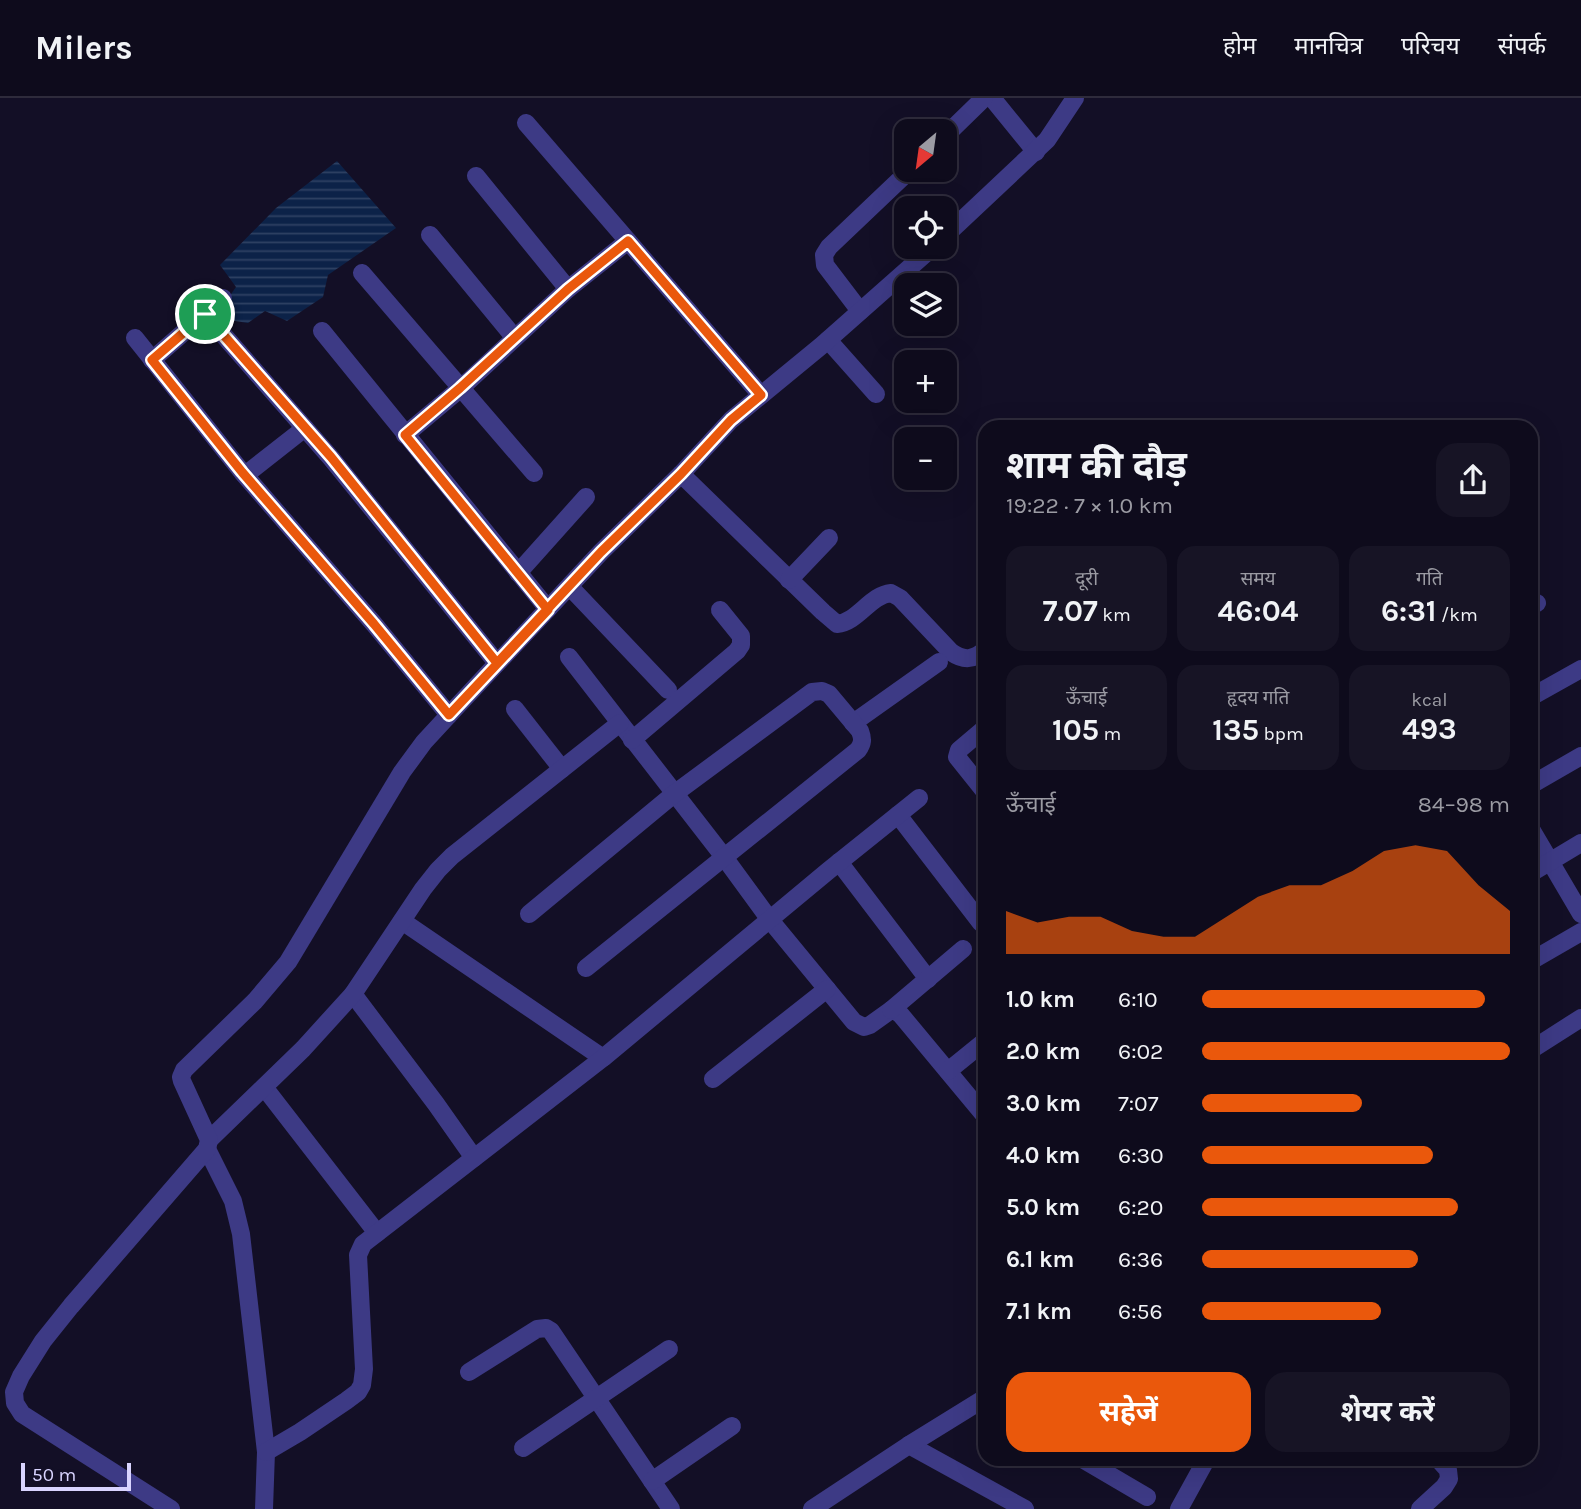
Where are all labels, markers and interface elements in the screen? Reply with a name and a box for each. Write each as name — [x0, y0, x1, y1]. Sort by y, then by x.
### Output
text: Milers — [35, 29, 133, 67]
text: होम — [1223, 32, 1256, 60]
text: मानचित्र — [1294, 32, 1363, 60]
text: परिचय — [1401, 32, 1460, 60]
text: संपर्क — [1498, 32, 1546, 60]
north arrow — [894, 119, 957, 182]
map controls — [894, 119, 957, 490]
button: locate — [894, 196, 957, 259]
button: layers — [894, 273, 957, 336]
pin — [175, 284, 235, 344]
icon: arrive — [186, 295, 224, 333]
button: + — [894, 350, 957, 413]
button: − — [894, 427, 957, 490]
text: शाम की दौड़ — [1006, 443, 1187, 488]
button: share — [1436, 443, 1510, 517]
text: 19:22 · 7 × 1.0 km — [1006, 492, 1173, 519]
text: दूरी — [1075, 568, 1098, 590]
text: समय — [1240, 568, 1276, 590]
text: गति — [1416, 568, 1443, 590]
text: 7.07 — [1043, 593, 1098, 629]
text: 46:04 — [1218, 593, 1298, 629]
text: 6:31 — [1381, 593, 1437, 629]
text: km — [1098, 604, 1131, 626]
text: /km — [1437, 604, 1478, 626]
text: ऊँचाई — [1066, 687, 1107, 709]
text: हृदय गति — [1227, 687, 1289, 709]
text: kcal — [1411, 689, 1447, 711]
text: 493 — [1402, 711, 1457, 747]
text: 105 — [1052, 712, 1099, 748]
text: 135 — [1212, 712, 1259, 748]
text: m — [1099, 723, 1121, 745]
text: bpm — [1259, 723, 1304, 745]
text: ऊँचाई — [1006, 791, 1056, 818]
text: 84–98 m — [1418, 791, 1510, 818]
text: 1.0 km — [1006, 986, 1075, 1013]
text: 6:10 — [1118, 986, 1158, 1013]
text: 2.0 km — [1006, 1038, 1081, 1065]
text: 6:02 — [1118, 1038, 1163, 1065]
text: 3.0 km — [1006, 1090, 1081, 1117]
text: 7:07 — [1118, 1090, 1159, 1117]
text: 4.0 km — [1006, 1142, 1080, 1169]
text: 6:30 — [1118, 1142, 1164, 1169]
text: 5.0 km — [1006, 1194, 1080, 1221]
text: 6:20 — [1118, 1194, 1163, 1221]
text: 6.1 km — [1006, 1246, 1074, 1273]
text: 6:36 — [1118, 1246, 1163, 1273]
text: 7.1 km — [1006, 1298, 1072, 1325]
text: 6:56 — [1118, 1298, 1163, 1325]
button: सहेजें — [1006, 1372, 1251, 1452]
button: शेयर करें — [1265, 1372, 1510, 1452]
scale bar — [21, 1460, 131, 1492]
text: 50 m — [32, 1464, 76, 1486]

